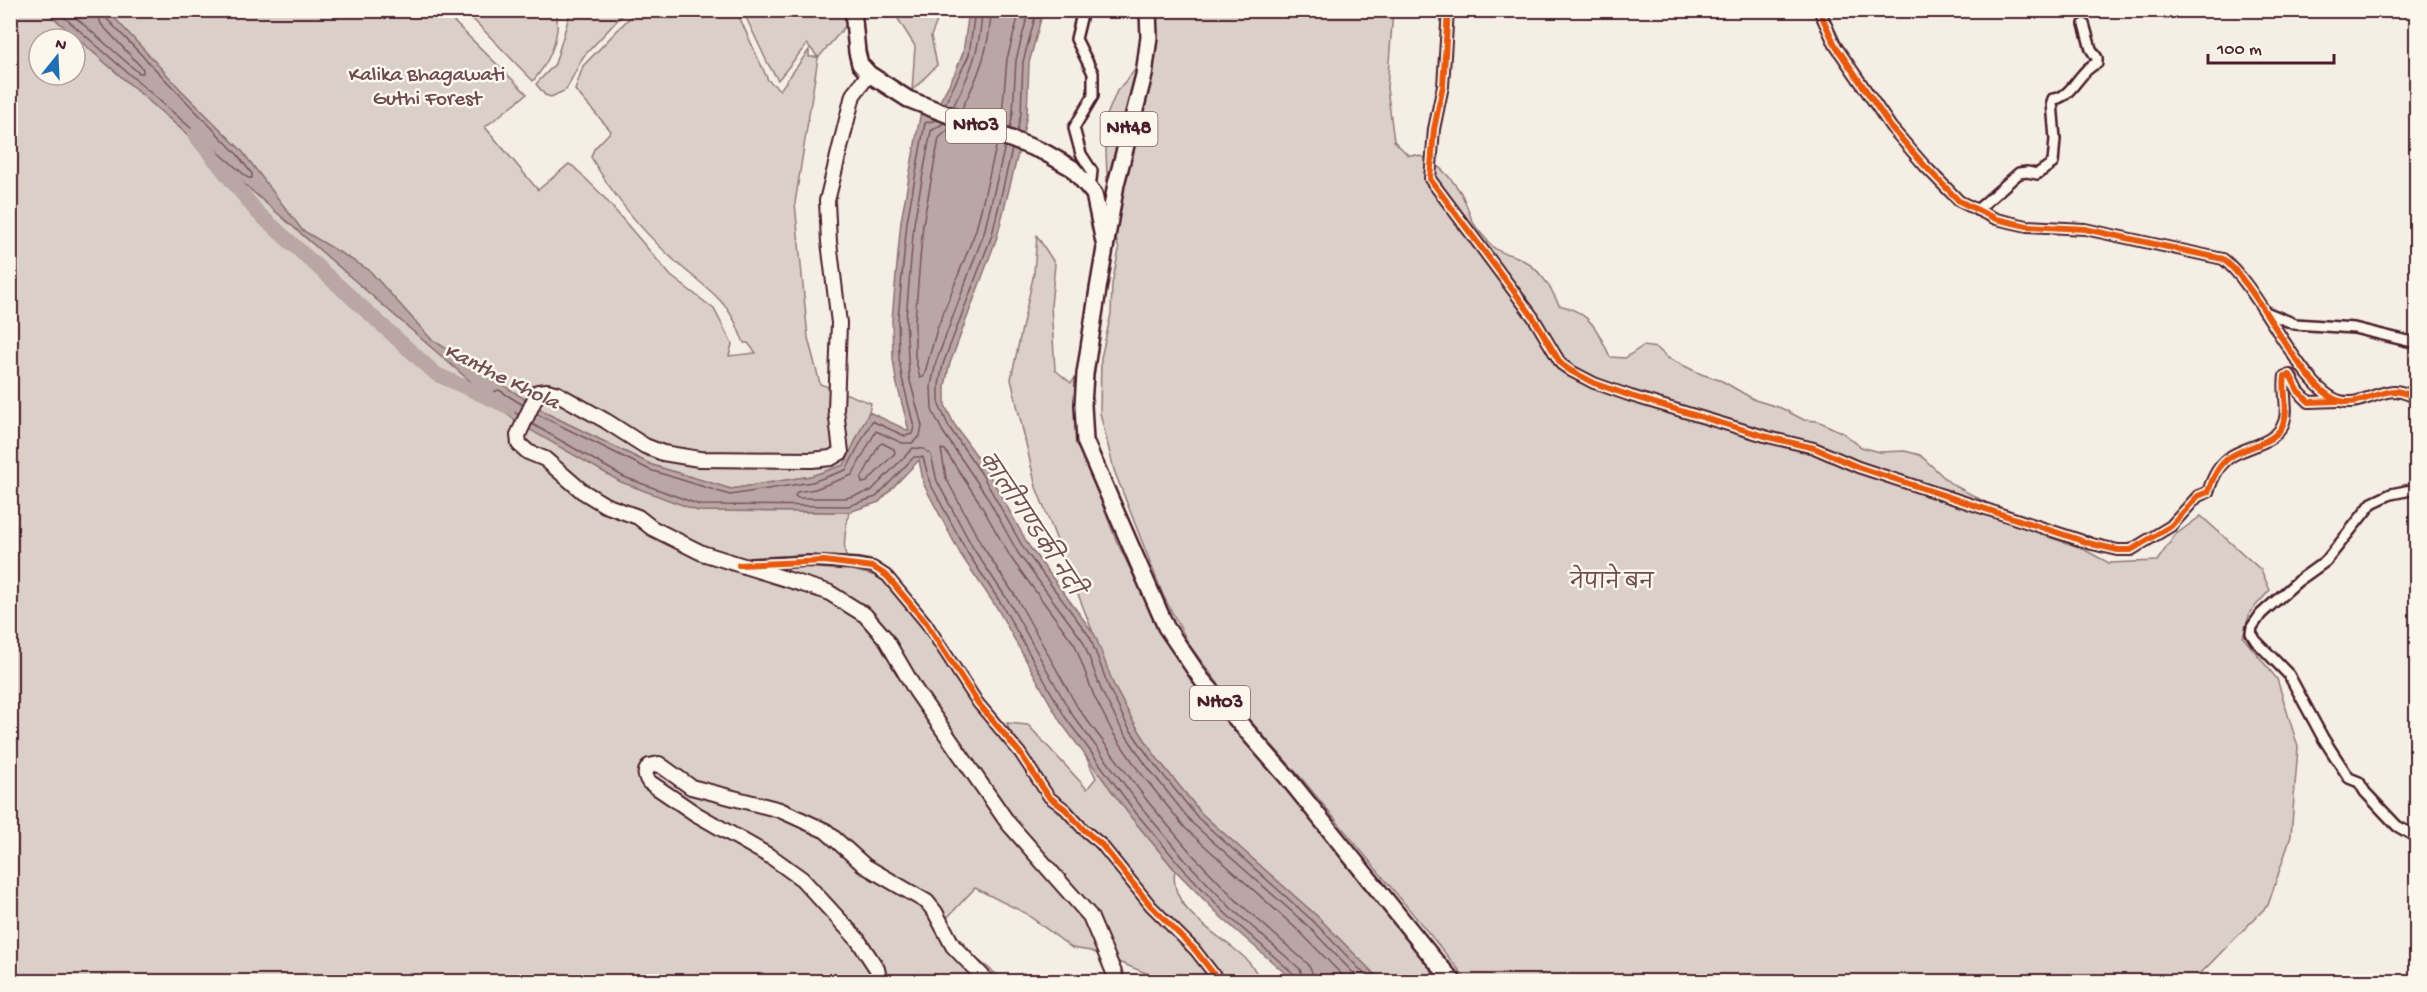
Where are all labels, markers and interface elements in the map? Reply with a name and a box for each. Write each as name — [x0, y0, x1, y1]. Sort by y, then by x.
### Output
north arrow — [27, 27, 87, 87]
scale bar — [2208, 27, 2334, 65]
text: N — [53, 35, 69, 57]
text: 100 m — [2216, 40, 2262, 61]
park label: Kalika Bhagawati Guthi Forest — [349, 64, 505, 113]
road number: NH03 — [946, 109, 1006, 143]
road number: NH48 — [1100, 112, 1158, 146]
water label: Kanthe Khola — [439, 339, 564, 418]
water label: कालीगण्डकी नदी — [970, 444, 1094, 606]
park label: नेपाने बन — [1569, 563, 1655, 597]
road number: NH03 — [1190, 686, 1250, 720]

